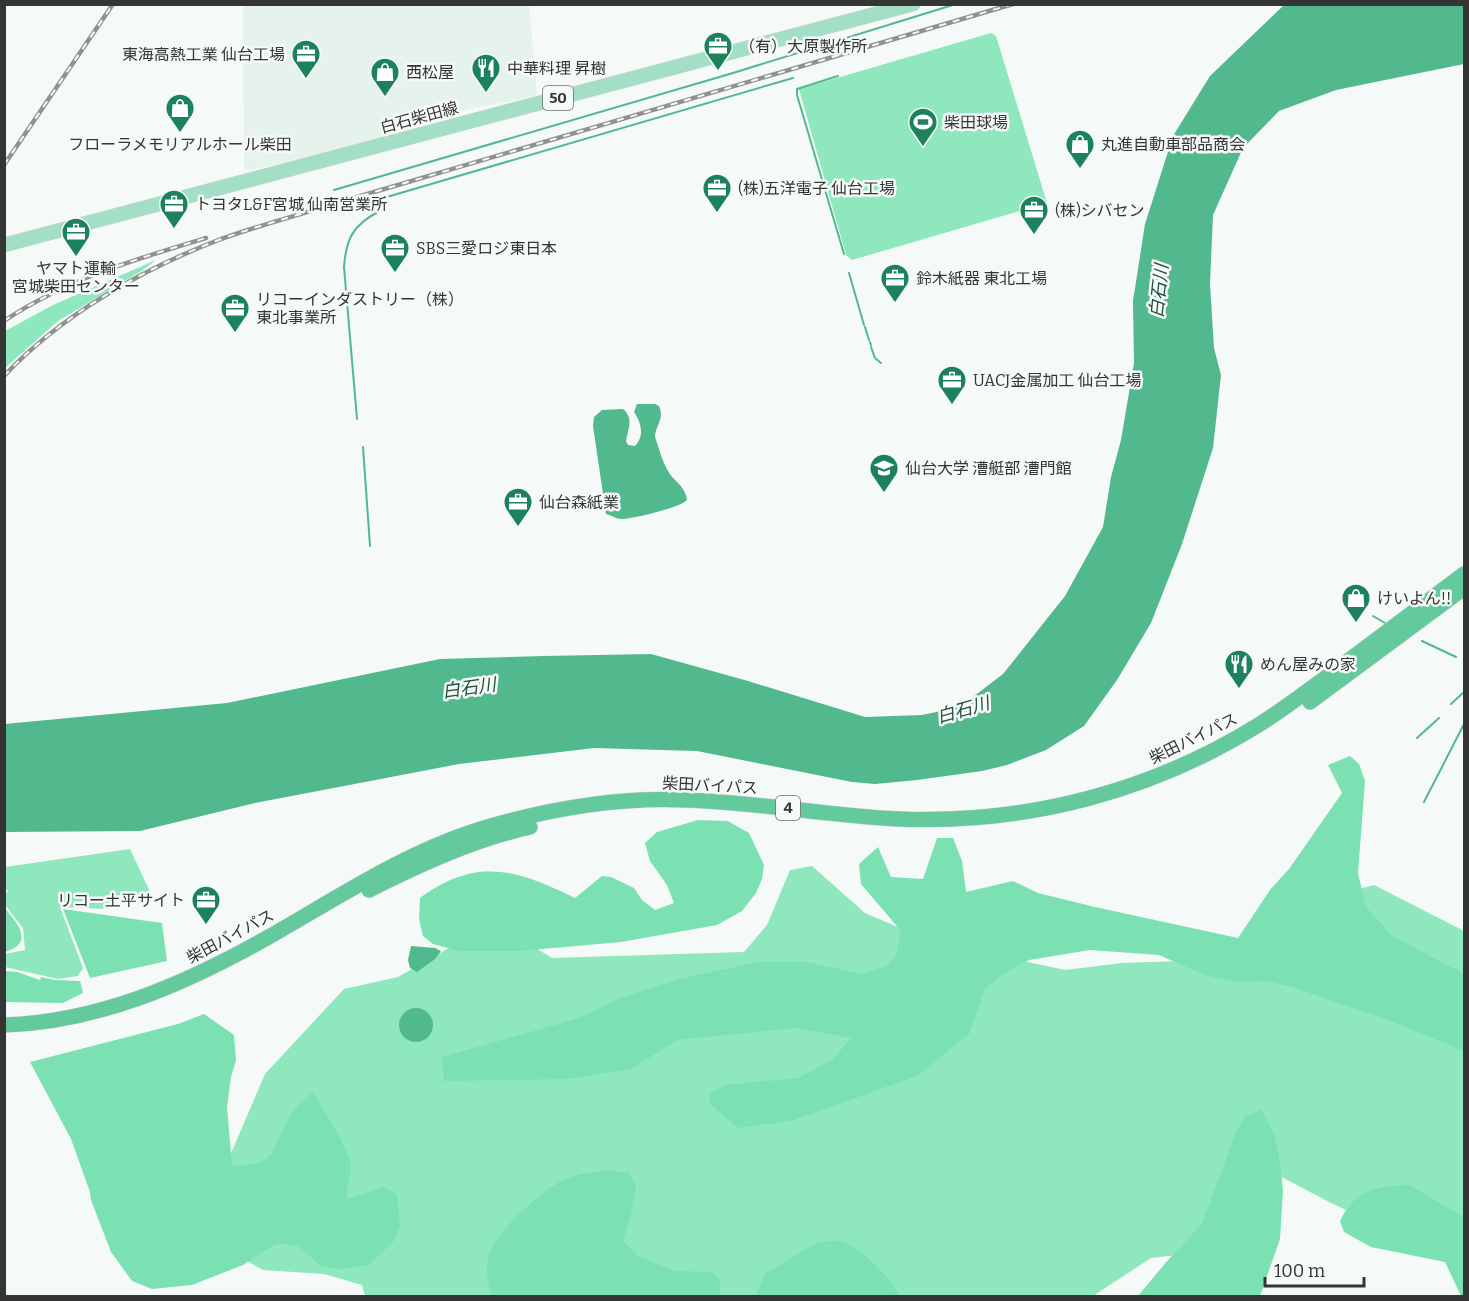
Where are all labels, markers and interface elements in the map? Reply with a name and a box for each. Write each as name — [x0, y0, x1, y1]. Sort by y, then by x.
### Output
office icon: （有）大原製作所 — [702, 30, 734, 72]
place label: （有）大原製作所 — [739, 37, 867, 56]
office icon: 東海高熱工業 仙台工場 — [290, 38, 322, 80]
place label: 東海高熱工業 仙台工場 — [122, 45, 285, 64]
restaurant icon: 中華料理 昇樹 — [470, 52, 502, 94]
shop icon: 西松屋 — [369, 56, 401, 98]
place label: 中華料理 昇樹 — [507, 59, 606, 78]
place label: 西松屋 — [406, 63, 454, 82]
road number: 50 — [543, 86, 573, 110]
shop icon: フローラメモリアルホール柴田 — [164, 92, 196, 134]
street label: 白石柴田線 — [378, 98, 460, 137]
sports icon: 柴田球場 — [907, 106, 939, 148]
place label: 柴田球場 — [944, 113, 1008, 132]
shop icon: 丸進自動車部品商会 — [1064, 128, 1096, 170]
place label: フローラメモリアルホール柴田 — [68, 135, 292, 154]
place label: 丸進自動車部品商会 — [1101, 135, 1245, 154]
office icon: (株)五洋電子 仙台工場 — [701, 172, 733, 214]
place label: (株)五洋電子 仙台工場 — [738, 179, 895, 198]
office icon: トヨタL&F宮城 仙南営業所 — [158, 188, 190, 230]
office icon: (株)シバセン — [1018, 194, 1050, 236]
place label: トヨタL&F宮城 仙南営業所 — [195, 195, 387, 214]
place label: (株)シバセン — [1055, 201, 1144, 220]
office icon: ヤマト運輸 宮城柴田センター — [60, 216, 92, 258]
office icon: SBS三愛ロジ東日本 — [379, 232, 411, 274]
place label: SBS三愛ロジ東日本 — [416, 239, 557, 258]
place label: ヤマト運輸 宮城柴田センター — [12, 259, 140, 296]
water label: 白石川 — [1145, 261, 1173, 319]
office icon: 鈴木紙器 東北工場 — [879, 262, 911, 304]
place label: 鈴木紙器 東北工場 — [916, 269, 1047, 288]
place label: リコーインダストリー（株） 東北事業所 — [256, 290, 464, 327]
office icon: リコーインダストリー（株） 東北事業所 — [219, 292, 251, 334]
office icon: UACJ金属加工 仙台工場 — [936, 364, 968, 406]
place label: UACJ金属加工 仙台工場 — [973, 371, 1142, 390]
school or university icon: 仙台大学 漕艇部 漕門館 — [868, 452, 900, 494]
place label: 仙台大学 漕艇部 漕門館 — [905, 459, 1071, 478]
office icon: 仙台森紙業 — [502, 486, 534, 528]
place label: 仙台森紙業 — [539, 493, 619, 512]
shop icon: けいよん!! — [1340, 582, 1372, 624]
place label: けいよん!! — [1377, 589, 1451, 608]
restaurant icon: めん屋みの家 — [1223, 648, 1255, 690]
place label: めん屋みの家 — [1260, 655, 1356, 674]
water label: 白石川 — [441, 673, 499, 703]
water label: 白石川 — [934, 691, 994, 728]
street label: 柴田バイパス — [1146, 709, 1240, 768]
street label: 柴田バイパス — [662, 774, 758, 797]
road number: 4 — [776, 796, 800, 820]
office icon: リコー土平サイト — [190, 884, 222, 926]
place label: リコー土平サイト — [57, 891, 185, 910]
street label: 柴田バイパス — [184, 906, 277, 967]
scale bar — [1265, 1250, 1364, 1288]
text: 100 m — [1274, 1260, 1325, 1282]

